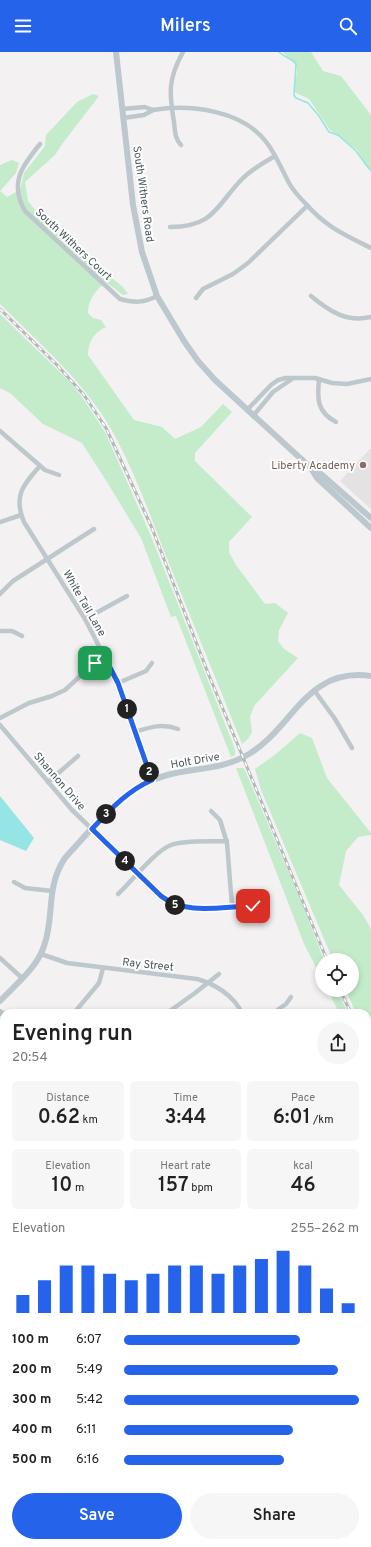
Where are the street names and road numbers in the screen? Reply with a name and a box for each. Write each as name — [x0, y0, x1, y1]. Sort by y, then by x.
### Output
street label: South Withers Road — [129, 145, 157, 243]
street label: South Withers Court — [32, 206, 115, 284]
street label: White Tail Lane — [59, 568, 109, 639]
street label: Shannon Drive — [30, 750, 88, 814]
street label: Holt Drive — [170, 750, 221, 772]
street label: Ray Street — [121, 955, 174, 975]

